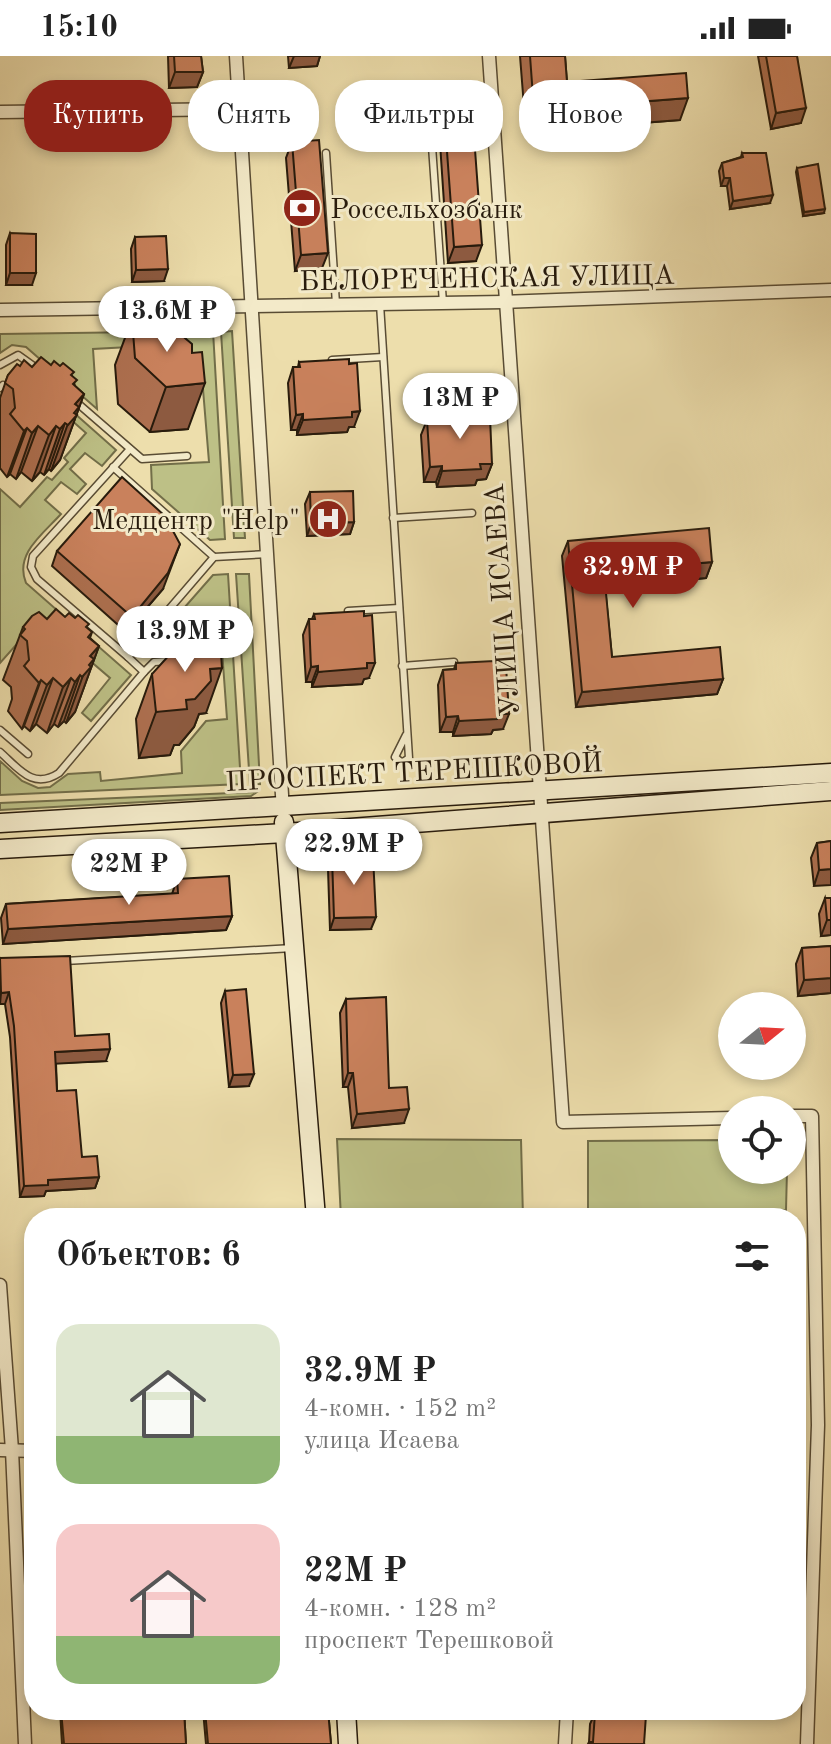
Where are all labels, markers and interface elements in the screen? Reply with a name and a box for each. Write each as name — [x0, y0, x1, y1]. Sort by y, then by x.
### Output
text: 15:10 — [40, 13, 118, 43]
chip: Купить — [24, 80, 172, 152]
chip: Снять — [188, 80, 319, 152]
chip: Фильтры — [335, 80, 503, 152]
chip: Новое — [519, 80, 651, 152]
bank icon: Россельхозбанк — [281, 187, 323, 229]
place label: Россельхозбанк — [330, 197, 523, 225]
street label: БЕЛОРЕЧЕНСКАЯ УЛИЦА — [299, 263, 675, 297]
pin: 13.6M ₽ — [93, 286, 241, 354]
text: 13.6M ₽ — [116, 299, 218, 325]
pin: 13M ₽ — [404, 373, 516, 441]
text: 13M ₽ — [421, 386, 499, 412]
street label: УЛИЦА ИСАЕВА — [482, 482, 526, 717]
hospital icon: Медцентр "Help" — [307, 498, 349, 540]
place label: Медцентр "Help" — [92, 508, 300, 536]
pin: 32.9M ₽ — [559, 542, 707, 610]
text: 32.9M ₽ — [582, 555, 684, 581]
pin: 13.9M ₽ — [111, 606, 259, 674]
text: 13.9M ₽ — [134, 619, 236, 645]
street label: ПРОСПЕКТ ТЕРЕШКОВОЙ — [224, 744, 604, 798]
pin: 22.9M ₽ — [280, 819, 428, 887]
text: 22.9M ₽ — [303, 832, 405, 858]
pin: 22M ₽ — [73, 839, 185, 907]
text: 22M ₽ — [90, 852, 168, 878]
north arrow — [718, 992, 806, 1080]
map controls — [718, 992, 806, 1184]
button: locate — [718, 1096, 806, 1184]
icon: filters — [730, 1234, 774, 1278]
text: Объектов: 6 — [56, 1239, 241, 1273]
text: 32.9M ₽ — [304, 1355, 436, 1389]
icon: home — [120, 1356, 216, 1452]
text: 4-комн. · 152 m² — [304, 1396, 496, 1422]
text: улица Исаева — [304, 1428, 459, 1454]
text: 22M ₽ — [304, 1555, 407, 1589]
icon: home — [120, 1556, 216, 1652]
text: 4-комн. · 128 m² — [304, 1596, 496, 1622]
text: проспект Терешковой — [304, 1628, 554, 1654]

